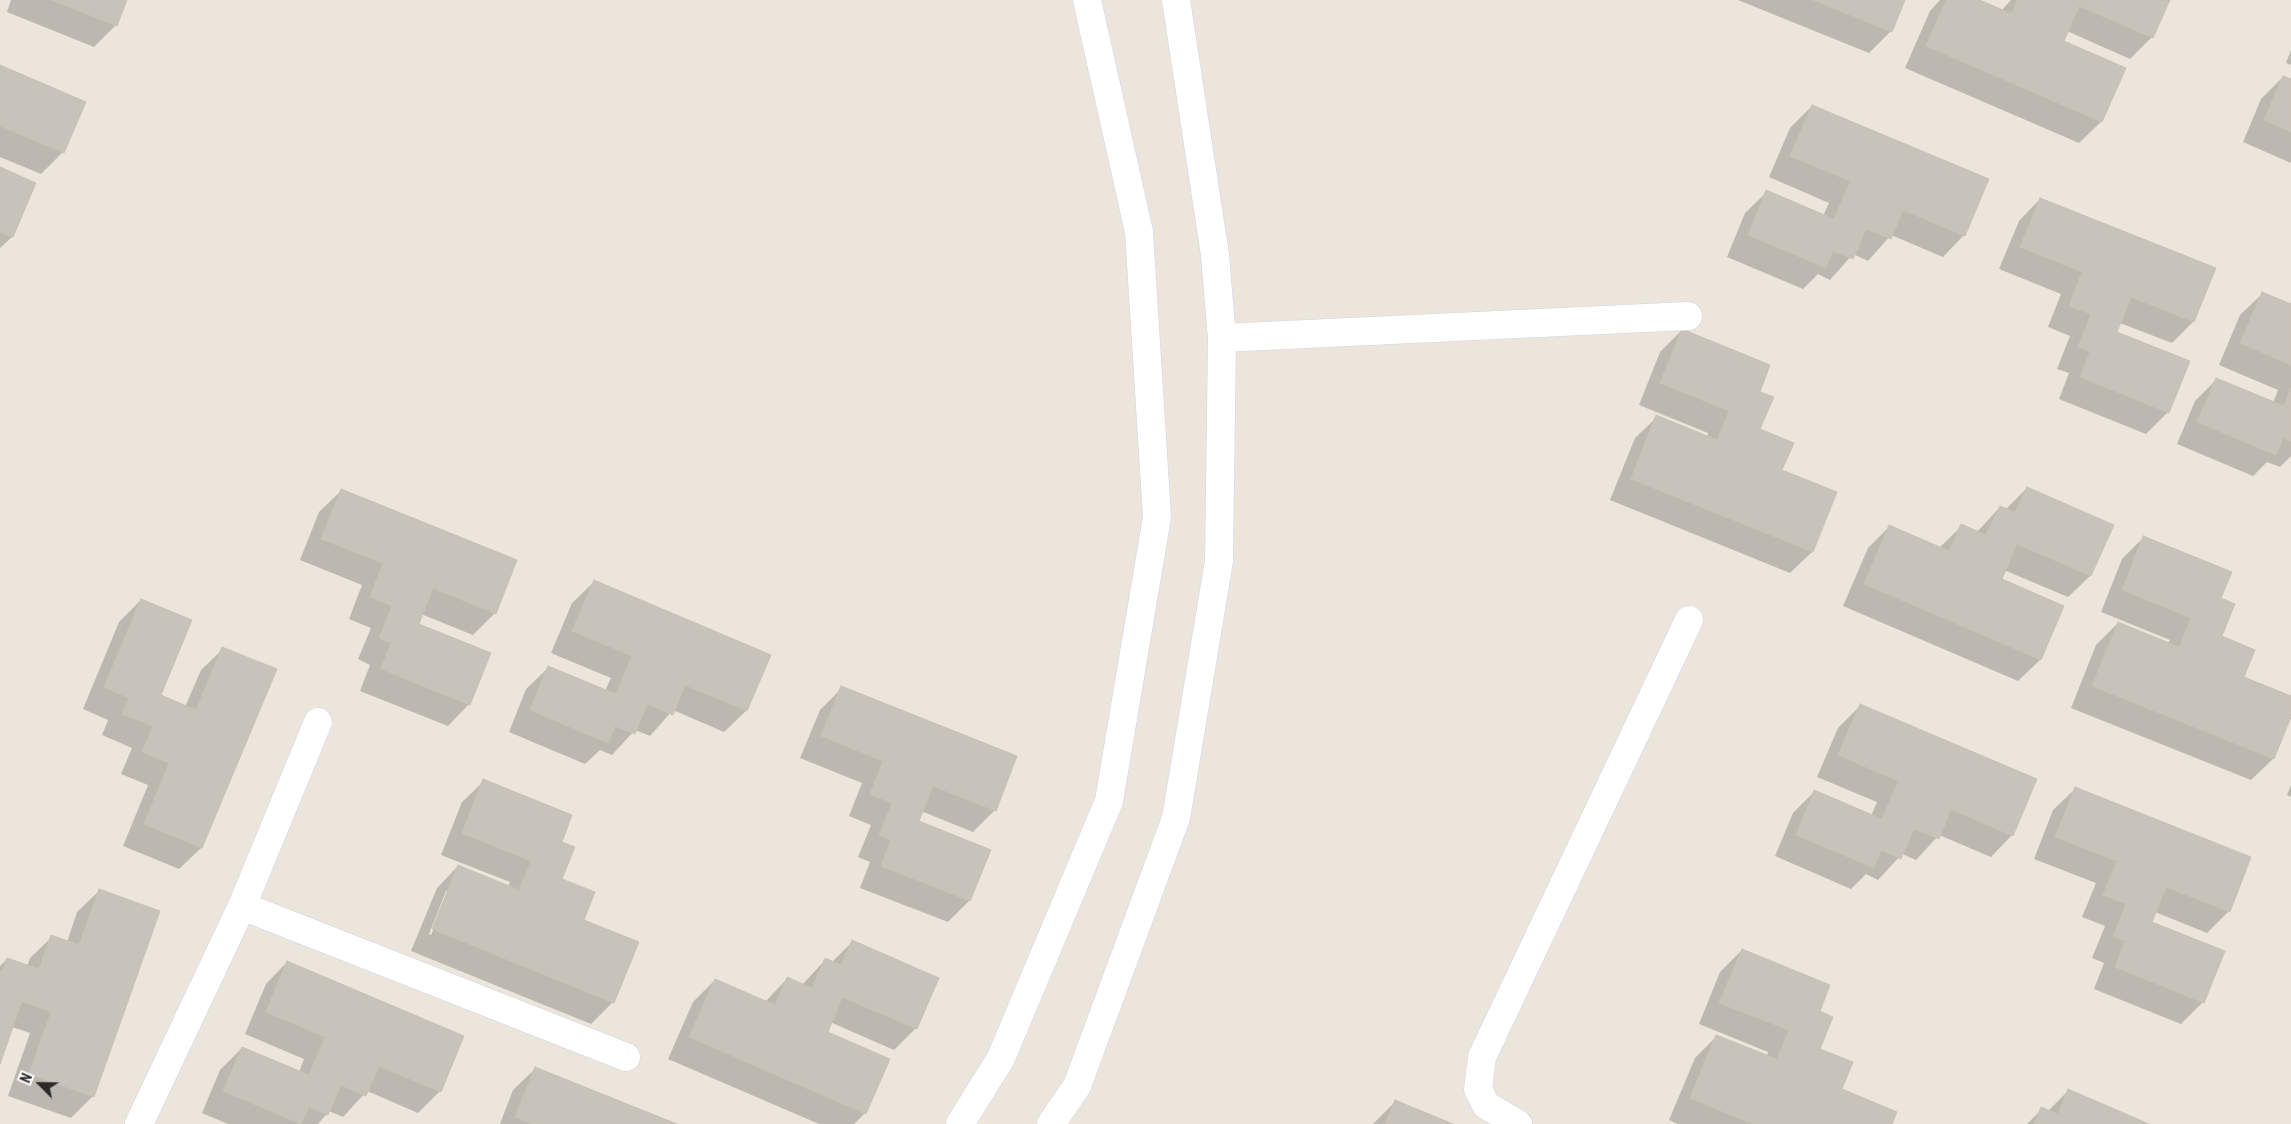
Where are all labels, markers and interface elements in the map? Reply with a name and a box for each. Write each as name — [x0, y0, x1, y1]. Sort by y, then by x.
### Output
north arrow — [15, 1059, 65, 1109]
text: N — [17, 1071, 35, 1085]

